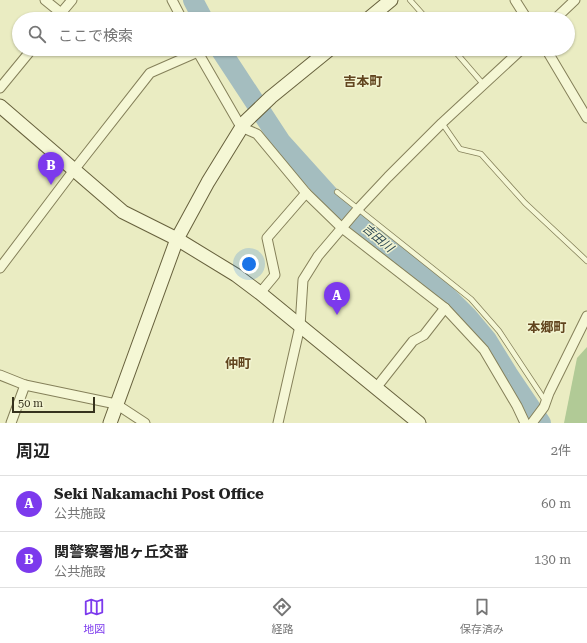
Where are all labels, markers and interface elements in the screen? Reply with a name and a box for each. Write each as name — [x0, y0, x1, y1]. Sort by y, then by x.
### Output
search box — [12, 12, 575, 56]
icon: search — [26, 23, 48, 45]
text: ここで検索 — [58, 27, 133, 45]
district label: 吉本町 — [343, 74, 383, 89]
pin: B — [38, 152, 64, 185]
water label: 吉田川 — [360, 221, 398, 256]
your location — [239, 254, 259, 274]
pin: A — [324, 282, 350, 315]
district label: 本郷町 — [527, 320, 567, 335]
district label: 仲町 — [225, 356, 251, 371]
scale bar — [12, 395, 95, 414]
text: 50 m — [18, 397, 43, 410]
text: 周辺 — [16, 441, 50, 461]
text: 2件 — [551, 443, 571, 458]
text: Seki Nakamachi Post Office — [54, 485, 264, 503]
text: A — [24, 496, 34, 511]
text: 60 m — [541, 496, 571, 511]
text: 公共施設 — [54, 506, 106, 521]
text: 関警察署旭ヶ丘交番 — [54, 543, 189, 561]
text: B — [24, 552, 34, 567]
text: 130 m — [534, 552, 571, 567]
text: 公共施設 — [54, 564, 106, 579]
tab: 地図 — [83, 596, 105, 636]
tab: 経路 — [271, 596, 293, 636]
tab: 保存済み — [460, 596, 504, 636]

